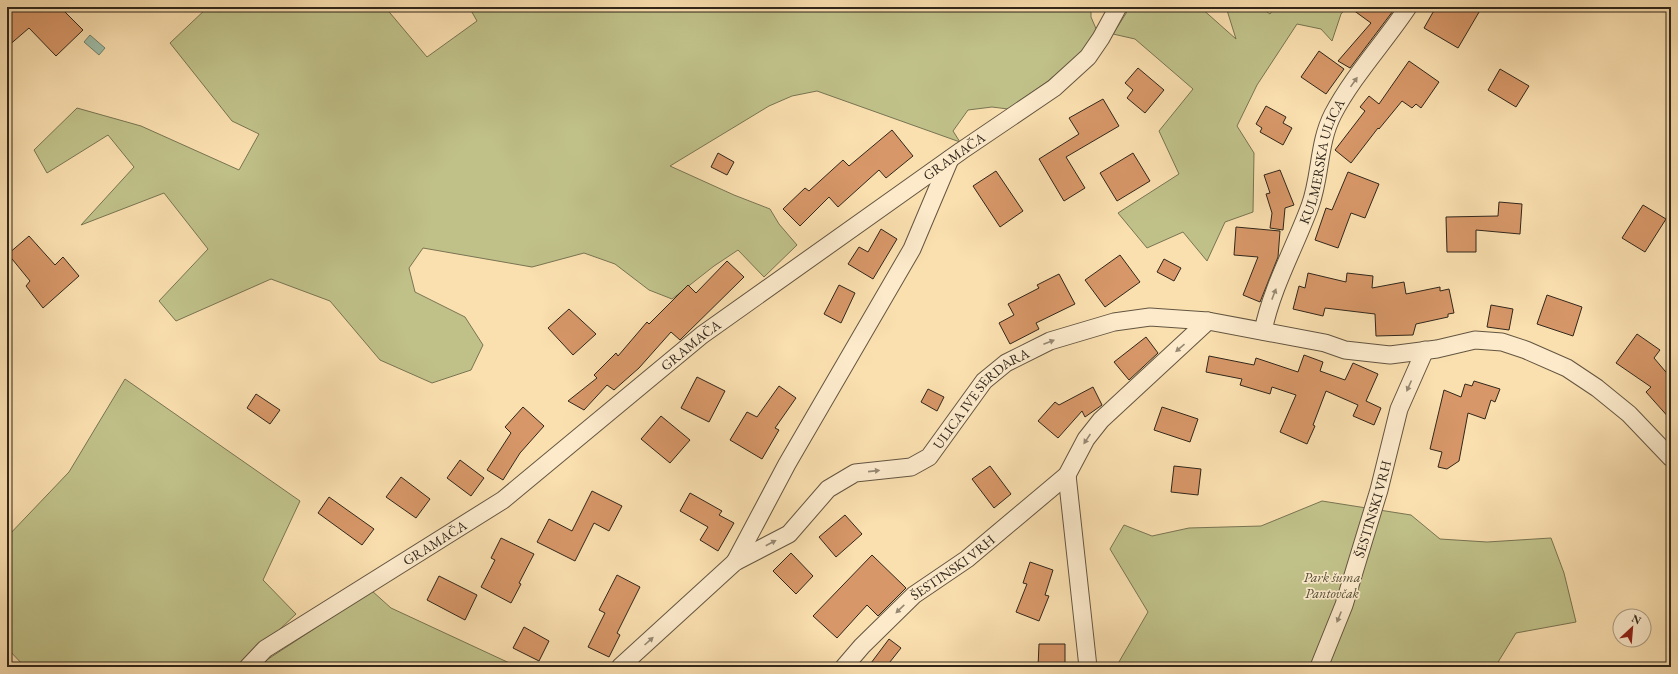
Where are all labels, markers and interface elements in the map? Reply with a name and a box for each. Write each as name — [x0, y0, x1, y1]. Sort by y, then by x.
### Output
one-way arrow — [1350, 77, 1358, 87]
street label: KULMERSKA ULICA — [1295, 95, 1349, 227]
street label: GRAMAČA — [919, 128, 989, 184]
one-way arrow — [1272, 287, 1278, 299]
street label: GRAMAČA — [657, 315, 725, 375]
one-way arrow — [1043, 338, 1055, 344]
street label: ULICA IVE SERDARA — [929, 344, 1033, 453]
one-way arrow — [1175, 344, 1185, 353]
one-way arrow — [1406, 380, 1412, 391]
one-way arrow — [1084, 433, 1091, 445]
street label: ŠESTINSKI VRH — [1350, 458, 1395, 560]
one-way arrow — [868, 468, 880, 475]
street label: GRAMAČA — [399, 516, 470, 569]
street label: ŠESTINSKI VRH — [907, 530, 999, 604]
one-way arrow — [766, 540, 777, 546]
park label: Park šuma Pantovčak — [1303, 568, 1361, 602]
one-way arrow — [895, 604, 905, 614]
north arrow — [1612, 608, 1652, 648]
text: N — [1629, 611, 1644, 627]
one-way arrow — [1336, 612, 1342, 624]
one-way arrow — [643, 636, 654, 645]

